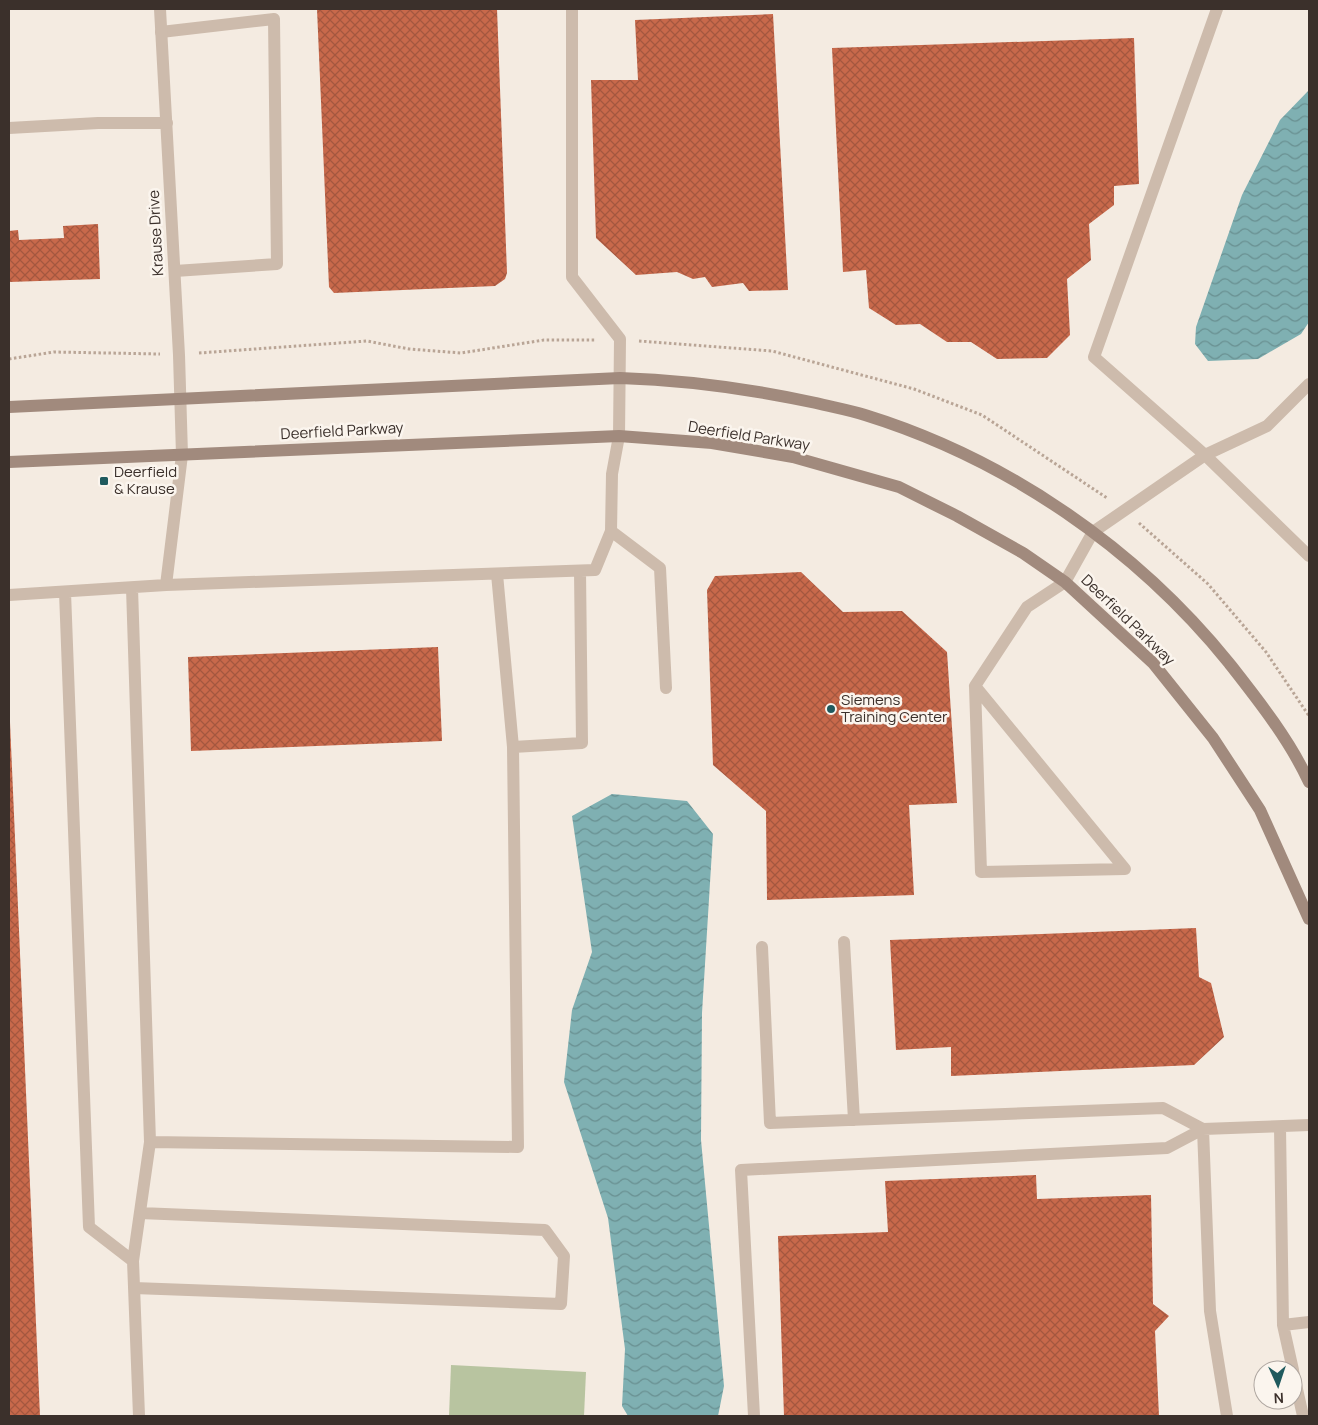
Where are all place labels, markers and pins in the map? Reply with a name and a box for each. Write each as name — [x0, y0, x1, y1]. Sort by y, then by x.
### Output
place label: Deerfield & Krause — [114, 461, 177, 499]
marker: Deerfield & Krause — [98, 475, 110, 487]
place label: Siemens Training Center — [841, 689, 948, 727]
marker: Siemens Training Center — [825, 703, 837, 715]

